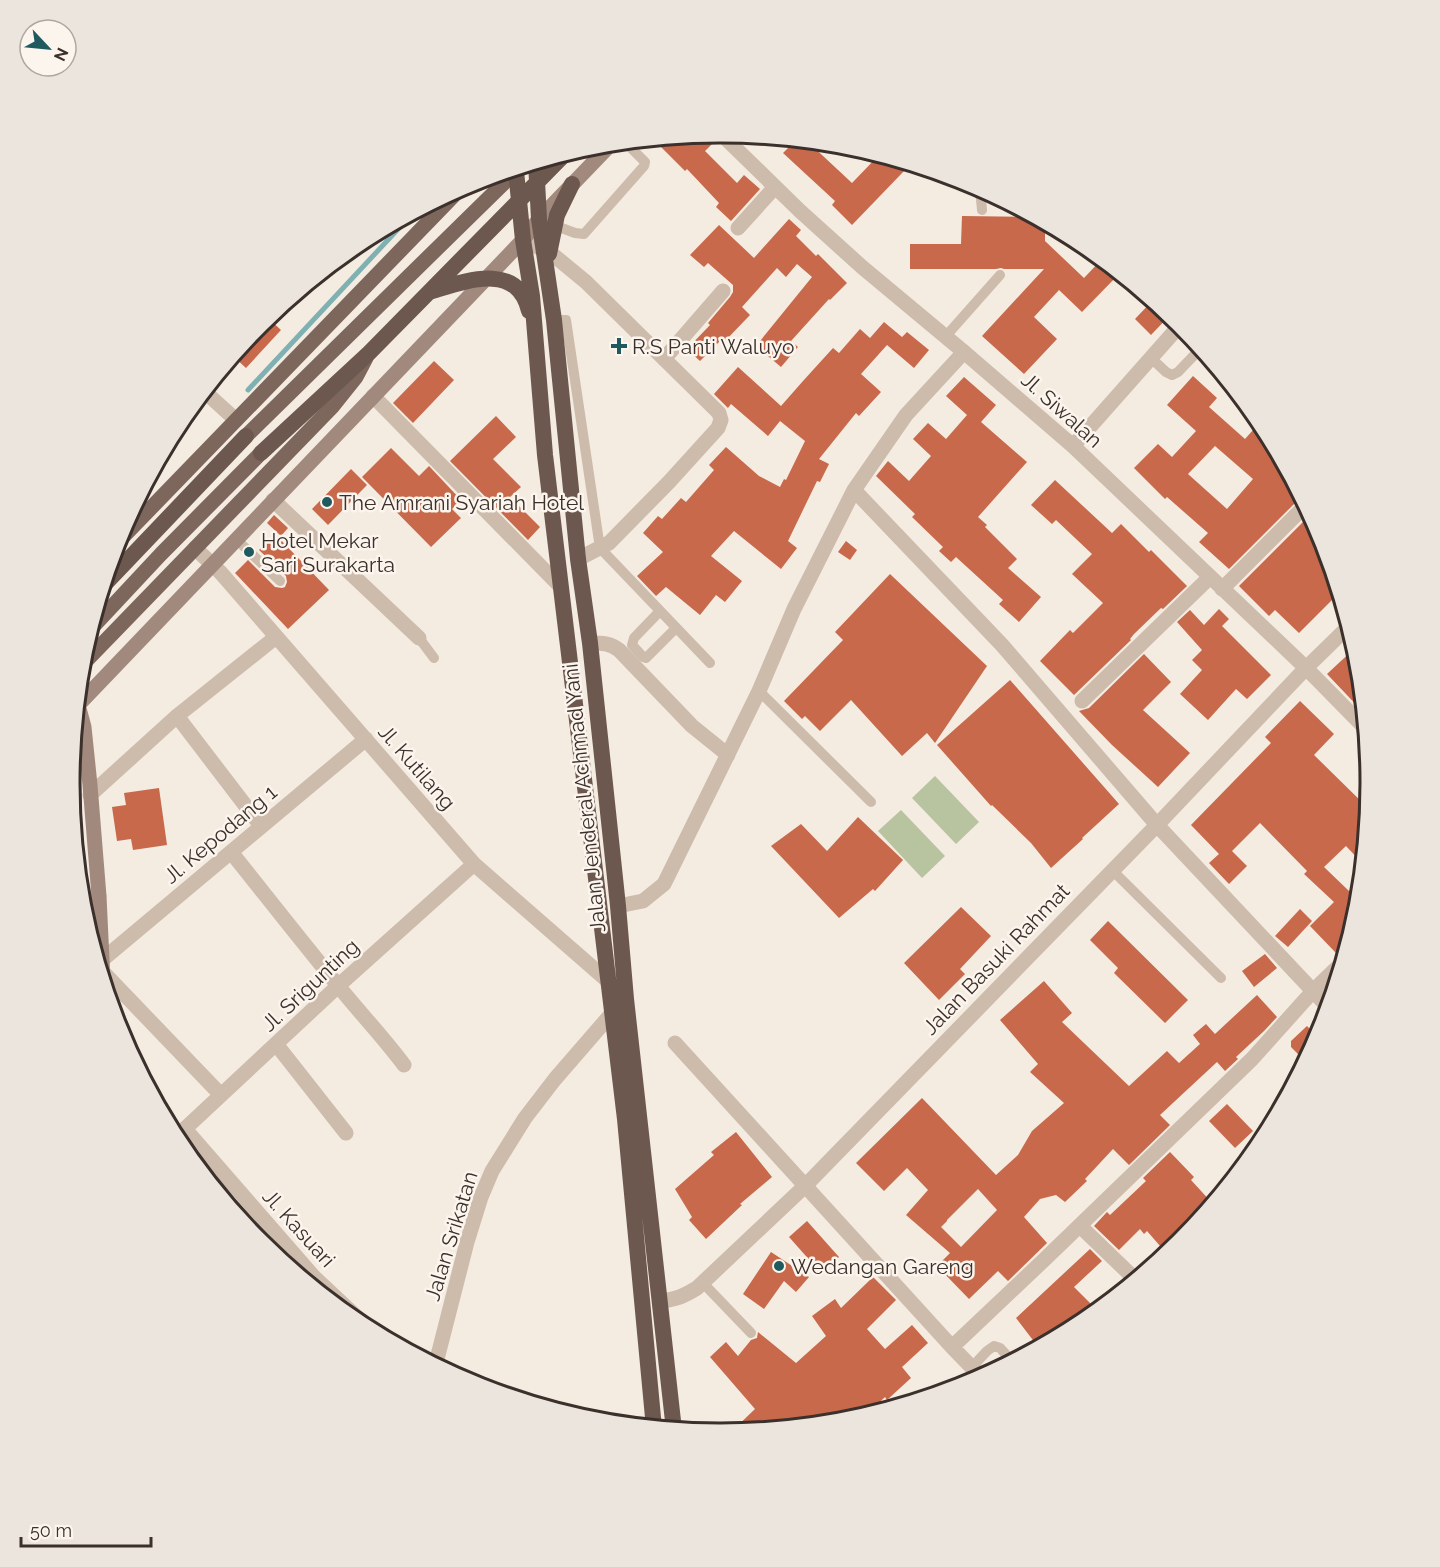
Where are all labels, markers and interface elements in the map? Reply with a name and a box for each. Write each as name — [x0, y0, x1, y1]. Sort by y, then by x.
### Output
north arrow — [18, 18, 78, 78]
text: N — [50, 45, 72, 64]
place label: R.S Panti Waluyo — [632, 334, 795, 359]
marker: R.S Panti Waluyo — [610, 337, 628, 355]
street label: Jl. Siwalan — [1016, 367, 1108, 453]
place label: The Amrani Syariah Hotel — [339, 490, 584, 515]
marker: The Amrani Syariah Hotel — [320, 495, 334, 509]
place label: Hotel Mekar Sari Surakarta — [261, 528, 395, 577]
marker: Hotel Mekar Sari Surakarta — [242, 545, 256, 559]
street label: Jalan Jenderal Achmad Yani — [557, 662, 611, 934]
street label: Jl. Kutilang — [373, 719, 461, 815]
street label: Jl. Kepodang 1 — [158, 779, 282, 888]
street label: Jalan Basuki Rahmat — [917, 878, 1075, 1040]
street label: Jl. Srigunting — [256, 934, 364, 1036]
street label: Jalan Srikatan — [419, 1168, 483, 1304]
street label: Jl. Kasuari — [258, 1184, 340, 1272]
place label: Wedangan Gareng — [791, 1254, 974, 1279]
marker: Wedangan Gareng — [772, 1259, 786, 1273]
scale bar — [21, 1510, 152, 1548]
text: 50 m — [30, 1520, 72, 1541]

